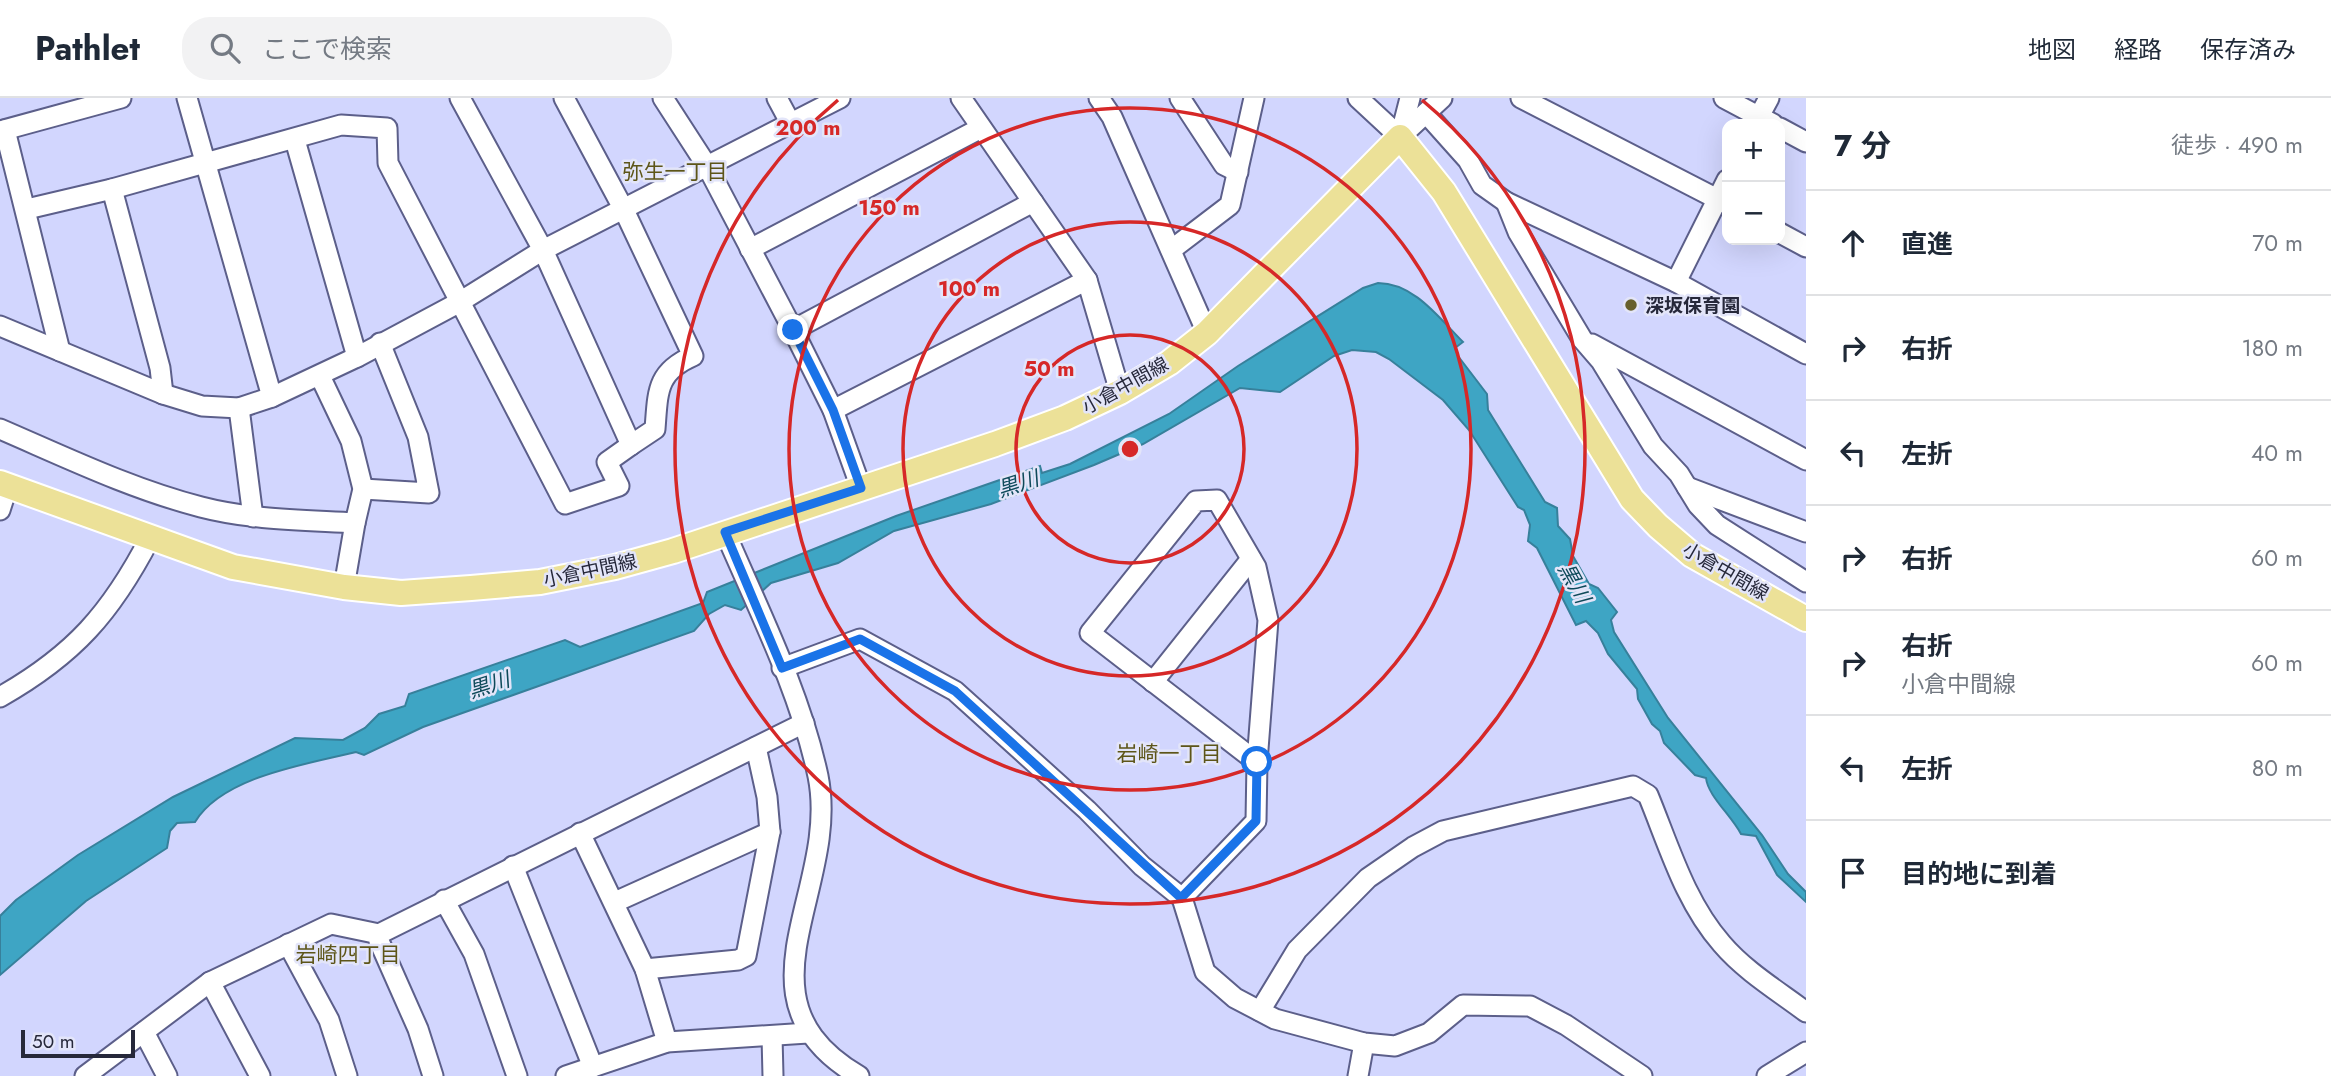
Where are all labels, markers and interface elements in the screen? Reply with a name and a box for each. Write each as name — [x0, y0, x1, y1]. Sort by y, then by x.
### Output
search box — [182, 17, 672, 80]
text: Pathlet — [35, 25, 140, 72]
icon: search — [206, 29, 244, 67]
text: ここで検索 — [262, 30, 392, 68]
text: 地図 — [2028, 32, 2076, 67]
text: 経路 — [2114, 32, 2162, 67]
text: 保存済み — [2200, 32, 2296, 67]
text: 200 m — [775, 113, 841, 143]
map controls — [1722, 119, 1785, 245]
button: + — [1722, 119, 1785, 182]
text: 7 分 — [1834, 124, 1891, 167]
text: 徒歩 · 490 m — [2171, 128, 2303, 162]
district label: 弥生一丁目 — [623, 157, 728, 187]
button: − — [1722, 182, 1785, 245]
text: 150 m — [858, 193, 920, 223]
icon: ahead — [1834, 224, 1872, 262]
text: 直進 — [1901, 225, 1953, 263]
text: 70 m — [2252, 226, 2303, 260]
text: 100 m — [938, 274, 1000, 304]
place label: 深坂保育園 — [1645, 292, 1740, 319]
marker: 深坂保育園 — [1623, 297, 1639, 313]
route end — [777, 314, 808, 345]
icon: right — [1834, 329, 1872, 367]
text: 右折 — [1901, 330, 1953, 368]
text: 180 m — [2241, 331, 2303, 365]
street label: 小倉中間線 — [1077, 351, 1173, 420]
text: 50 m — [1024, 354, 1074, 384]
icon: left — [1834, 434, 1872, 472]
text: 左折 — [1901, 435, 1953, 473]
text: 40 m — [2251, 436, 2303, 470]
centre of rings — [1118, 437, 1142, 461]
water label: 黒川 — [993, 463, 1045, 505]
street label: 小倉中間線 — [1678, 536, 1774, 607]
icon: right — [1834, 539, 1872, 577]
text: 右折 — [1901, 540, 1953, 578]
text: 60 m — [2251, 541, 2303, 575]
street label: 小倉中間線 — [541, 547, 639, 594]
water label: 黒川 — [1551, 557, 1598, 610]
text: 右折 — [1901, 627, 1953, 665]
icon: right — [1834, 644, 1872, 682]
text: 60 m — [2251, 646, 2303, 680]
water label: 黒川 — [464, 664, 516, 706]
text: 小倉中間線 — [1901, 667, 2016, 701]
district label: 岩崎一丁目 — [1117, 739, 1222, 769]
route start — [1241, 746, 1272, 777]
icon: left — [1834, 749, 1872, 787]
text: 左折 — [1901, 750, 1953, 788]
text: 80 m — [2252, 751, 2303, 785]
icon: arrive — [1834, 854, 1872, 892]
text: 目的地に到着 — [1901, 855, 2057, 893]
district label: 岩崎四丁目 — [296, 940, 401, 970]
scale bar — [21, 1027, 135, 1059]
text: 50 m — [32, 1028, 75, 1055]

